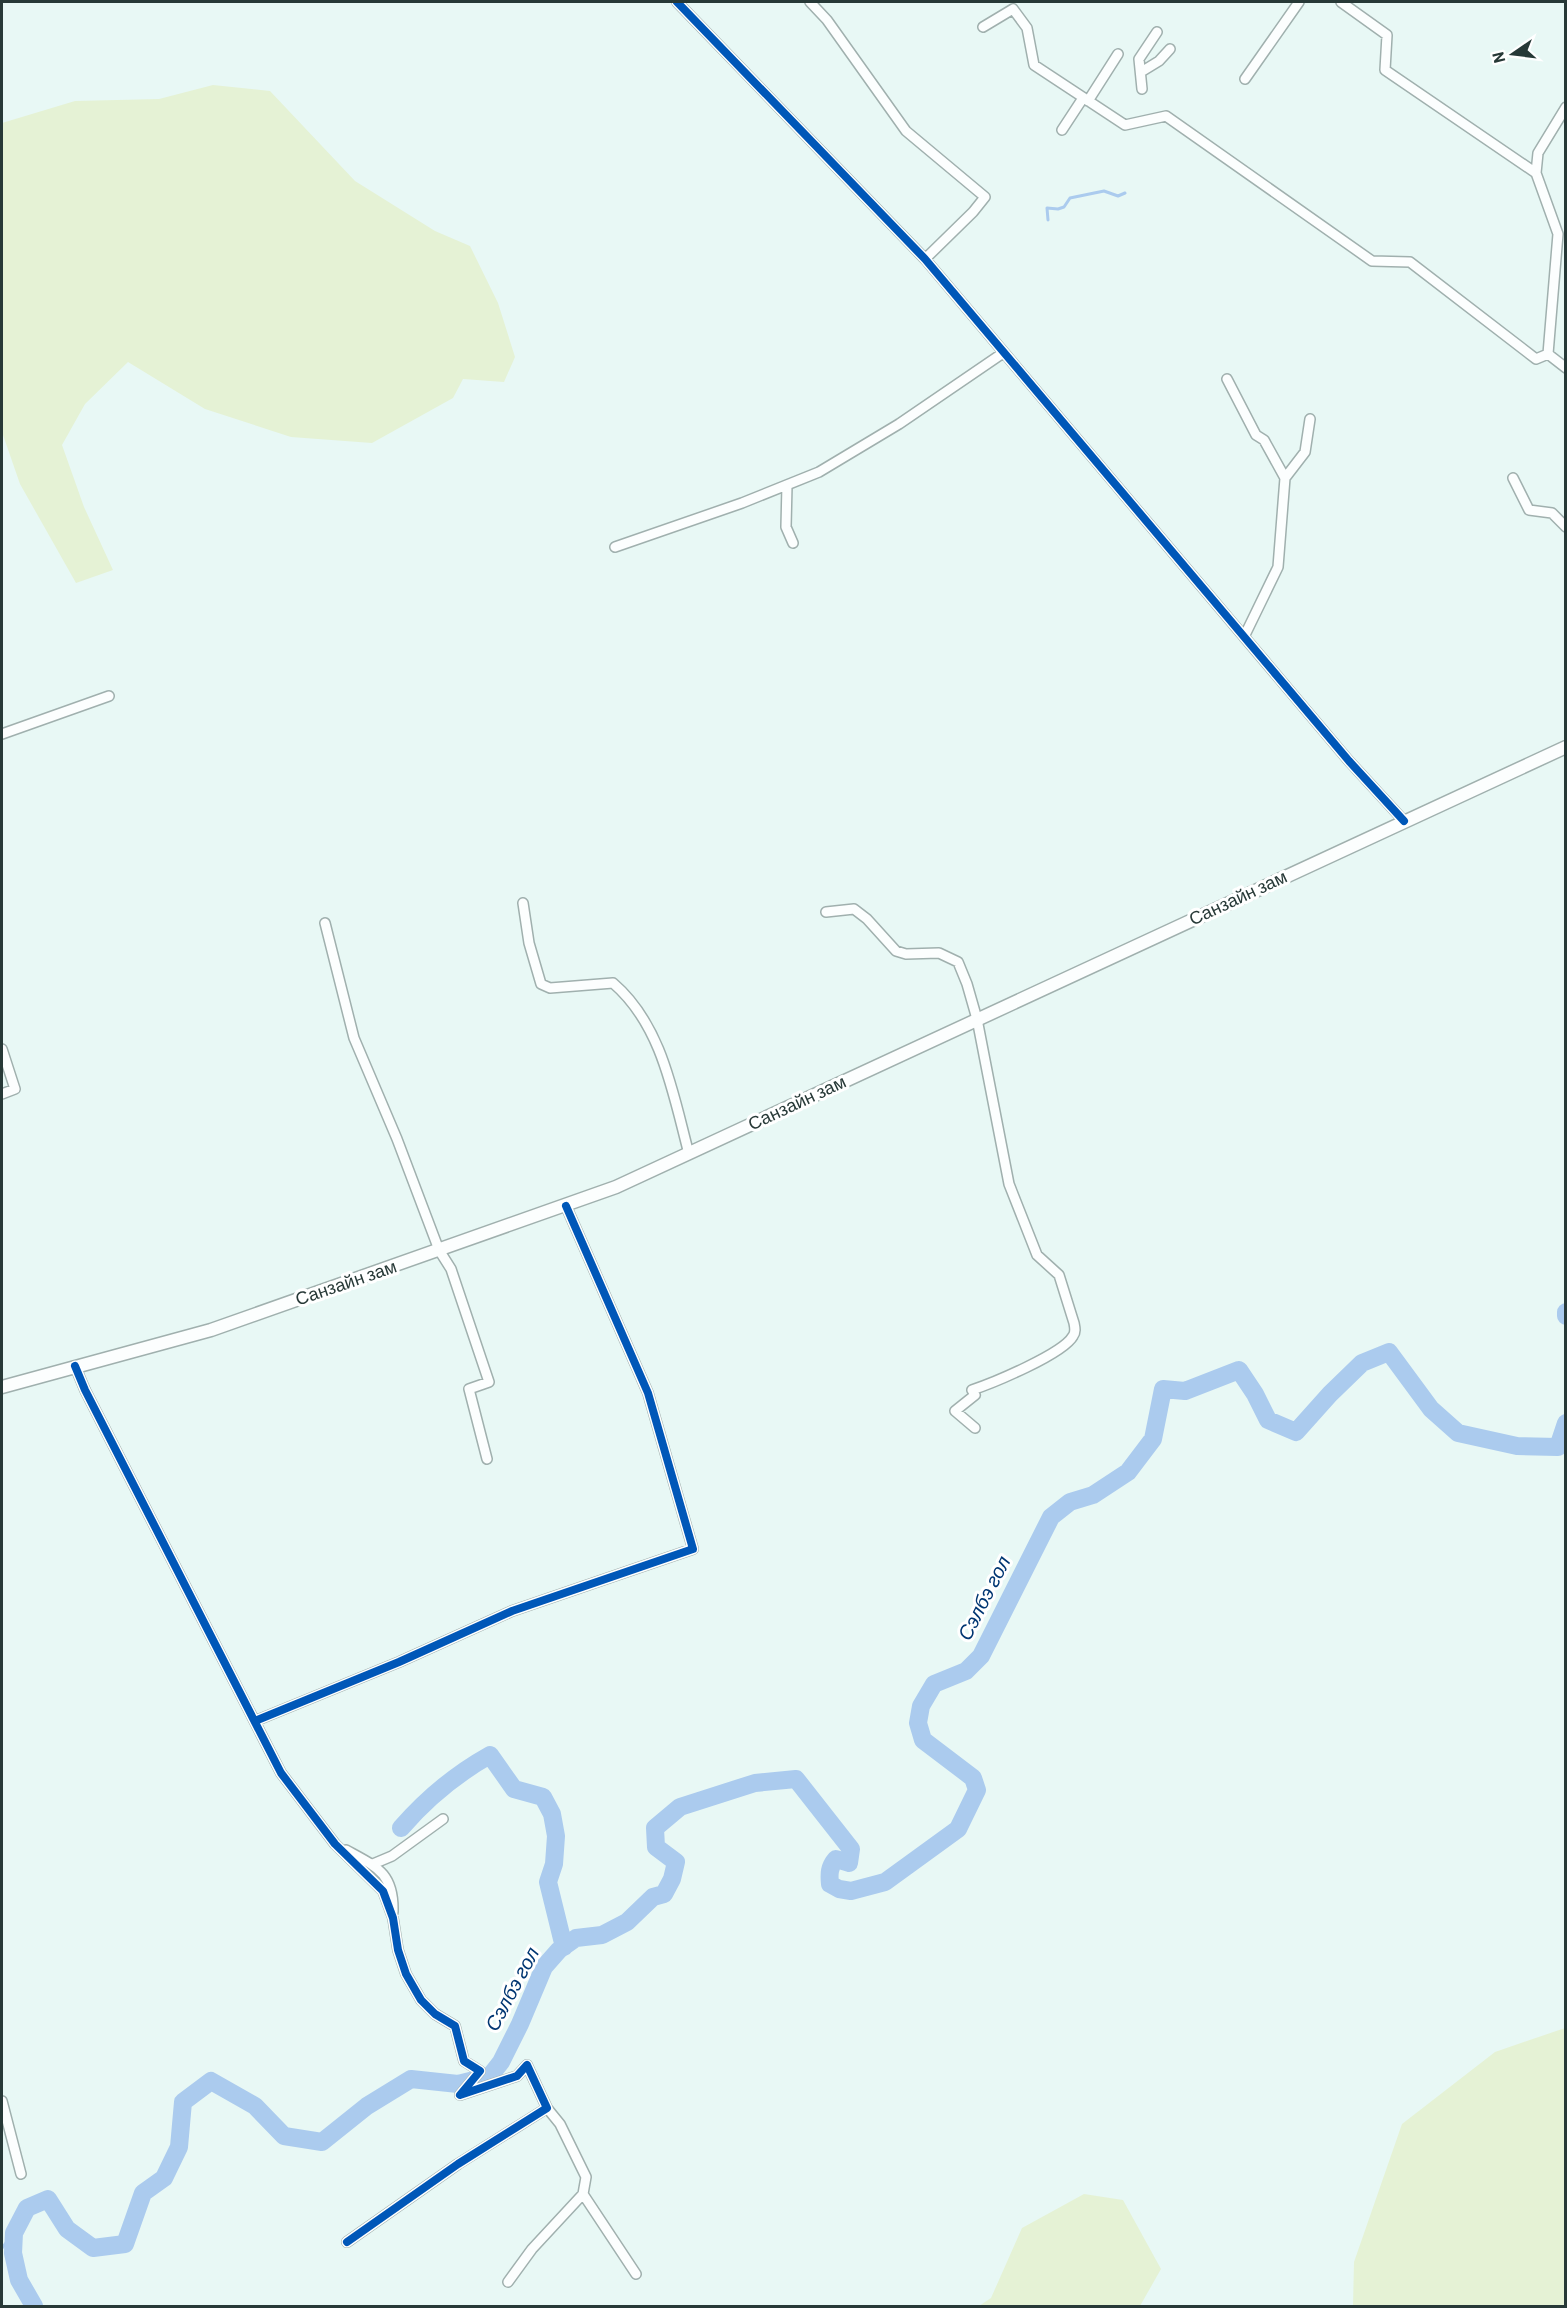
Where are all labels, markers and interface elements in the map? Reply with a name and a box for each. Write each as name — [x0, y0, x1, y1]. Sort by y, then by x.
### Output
north arrow — [1483, 24, 1543, 84]
text: N — [1487, 50, 1508, 65]
street label: Санзайн зам — [1185, 865, 1290, 929]
street label: Санзайн зам — [744, 1070, 849, 1134]
street label: Санзайн зам — [292, 1254, 399, 1310]
water label: Сэлбэ гол — [952, 1551, 1015, 1644]
water label: Сэлбэ гол — [479, 1942, 543, 2035]

